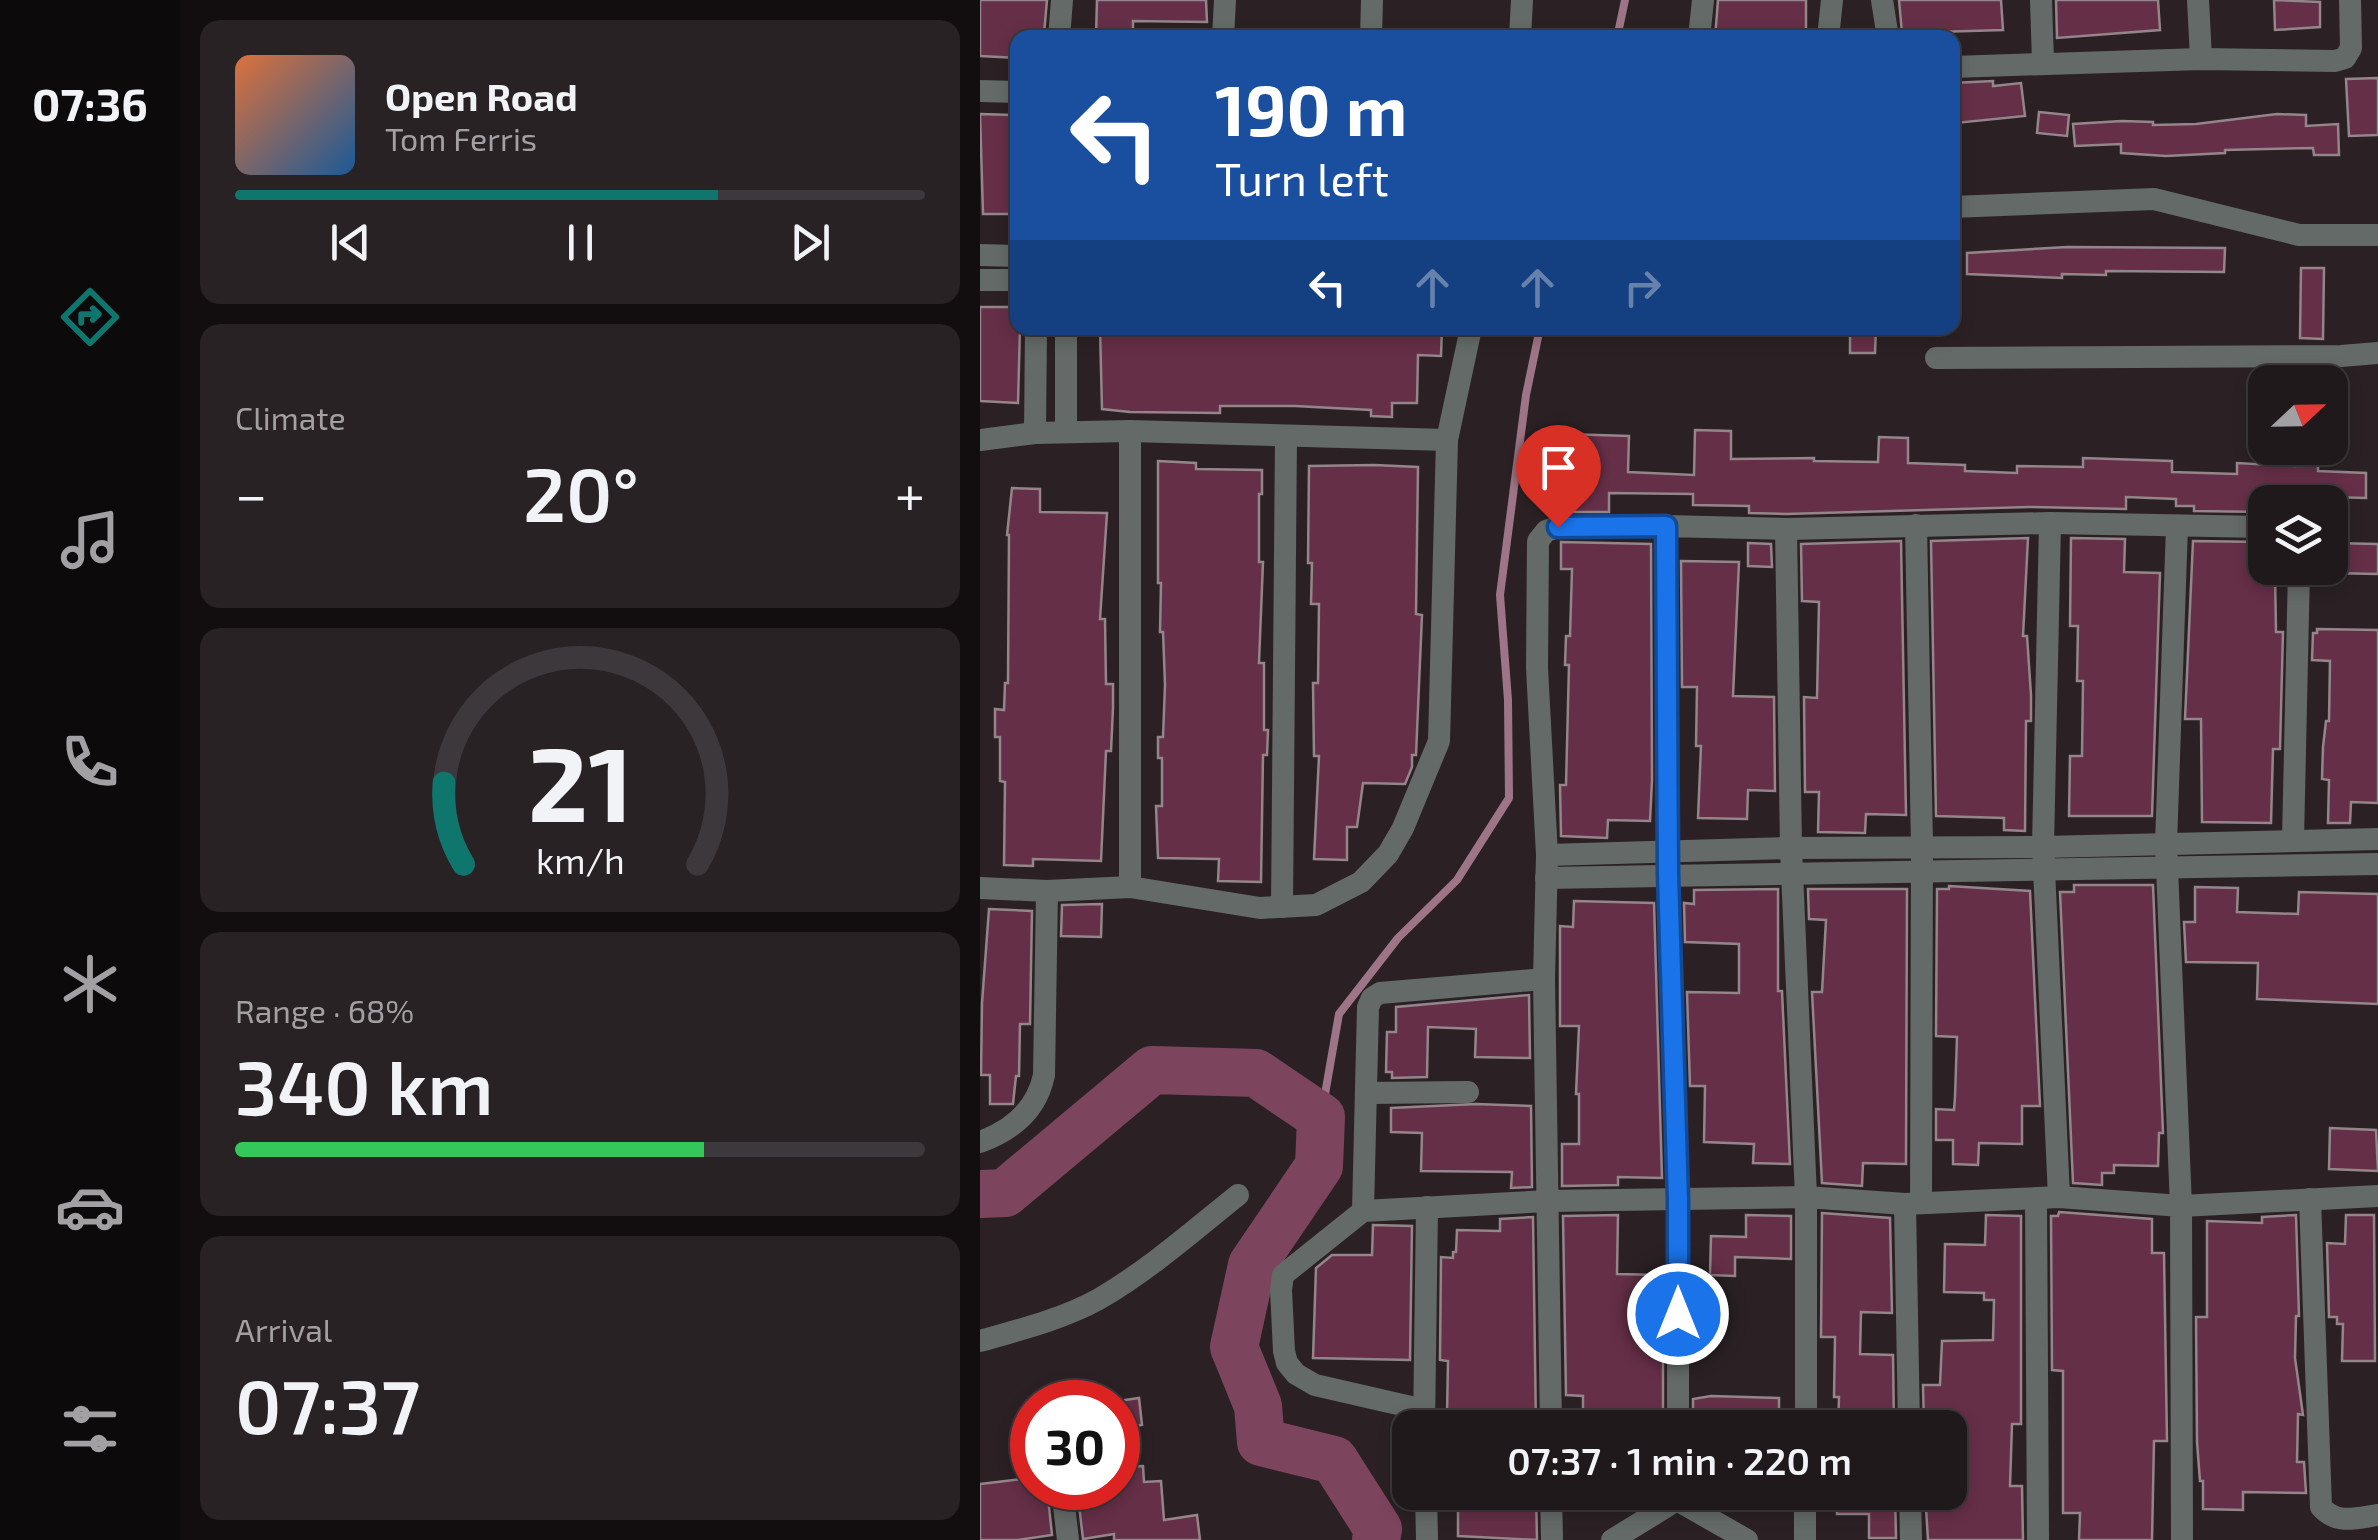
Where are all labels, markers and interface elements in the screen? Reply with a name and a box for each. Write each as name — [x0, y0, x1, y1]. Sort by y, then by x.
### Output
text: 190 m — [1215, 66, 1408, 150]
icon: left — [1050, 70, 1180, 200]
text: Open Road — [385, 73, 578, 119]
text: 07:36 — [32, 76, 148, 130]
text: Tom Ferris — [385, 119, 537, 157]
text: Turn left — [1215, 151, 1389, 205]
icon: previous — [323, 215, 378, 270]
icon: pause — [553, 215, 608, 270]
icon: next — [783, 215, 838, 270]
icon: left — [1300, 260, 1355, 315]
icon: ahead — [1405, 260, 1460, 315]
icon: ahead — [1510, 260, 1565, 315]
icon: right — [1615, 260, 1670, 315]
icon: directions — [55, 282, 125, 352]
north arrow — [2248, 365, 2348, 465]
map controls — [2248, 365, 2348, 585]
text: Climate — [235, 398, 346, 436]
pin — [1516, 425, 1601, 528]
icon: arrive — [1531, 440, 1586, 495]
text: 20° — [523, 447, 639, 537]
text: − — [235, 460, 267, 526]
text: + — [895, 460, 925, 526]
button: layers — [2248, 485, 2348, 585]
icon: music — [55, 505, 125, 575]
text: 21 — [527, 718, 633, 843]
icon: phone — [55, 727, 125, 797]
text: km/h — [536, 838, 624, 881]
icon: climate — [55, 949, 125, 1019]
text: Range · 68% — [235, 991, 414, 1029]
text: 340 km — [235, 1040, 493, 1130]
icon: car — [55, 1172, 125, 1242]
position arrow — [1626, 1262, 1730, 1366]
text: Arrival — [235, 1310, 332, 1348]
text: 07:37 — [235, 1359, 420, 1449]
speed limit sign: 30 — [1010, 1380, 1140, 1510]
icon: filters — [55, 1394, 125, 1464]
text: 07:37 · 1 min · 220 m — [1507, 1437, 1852, 1483]

